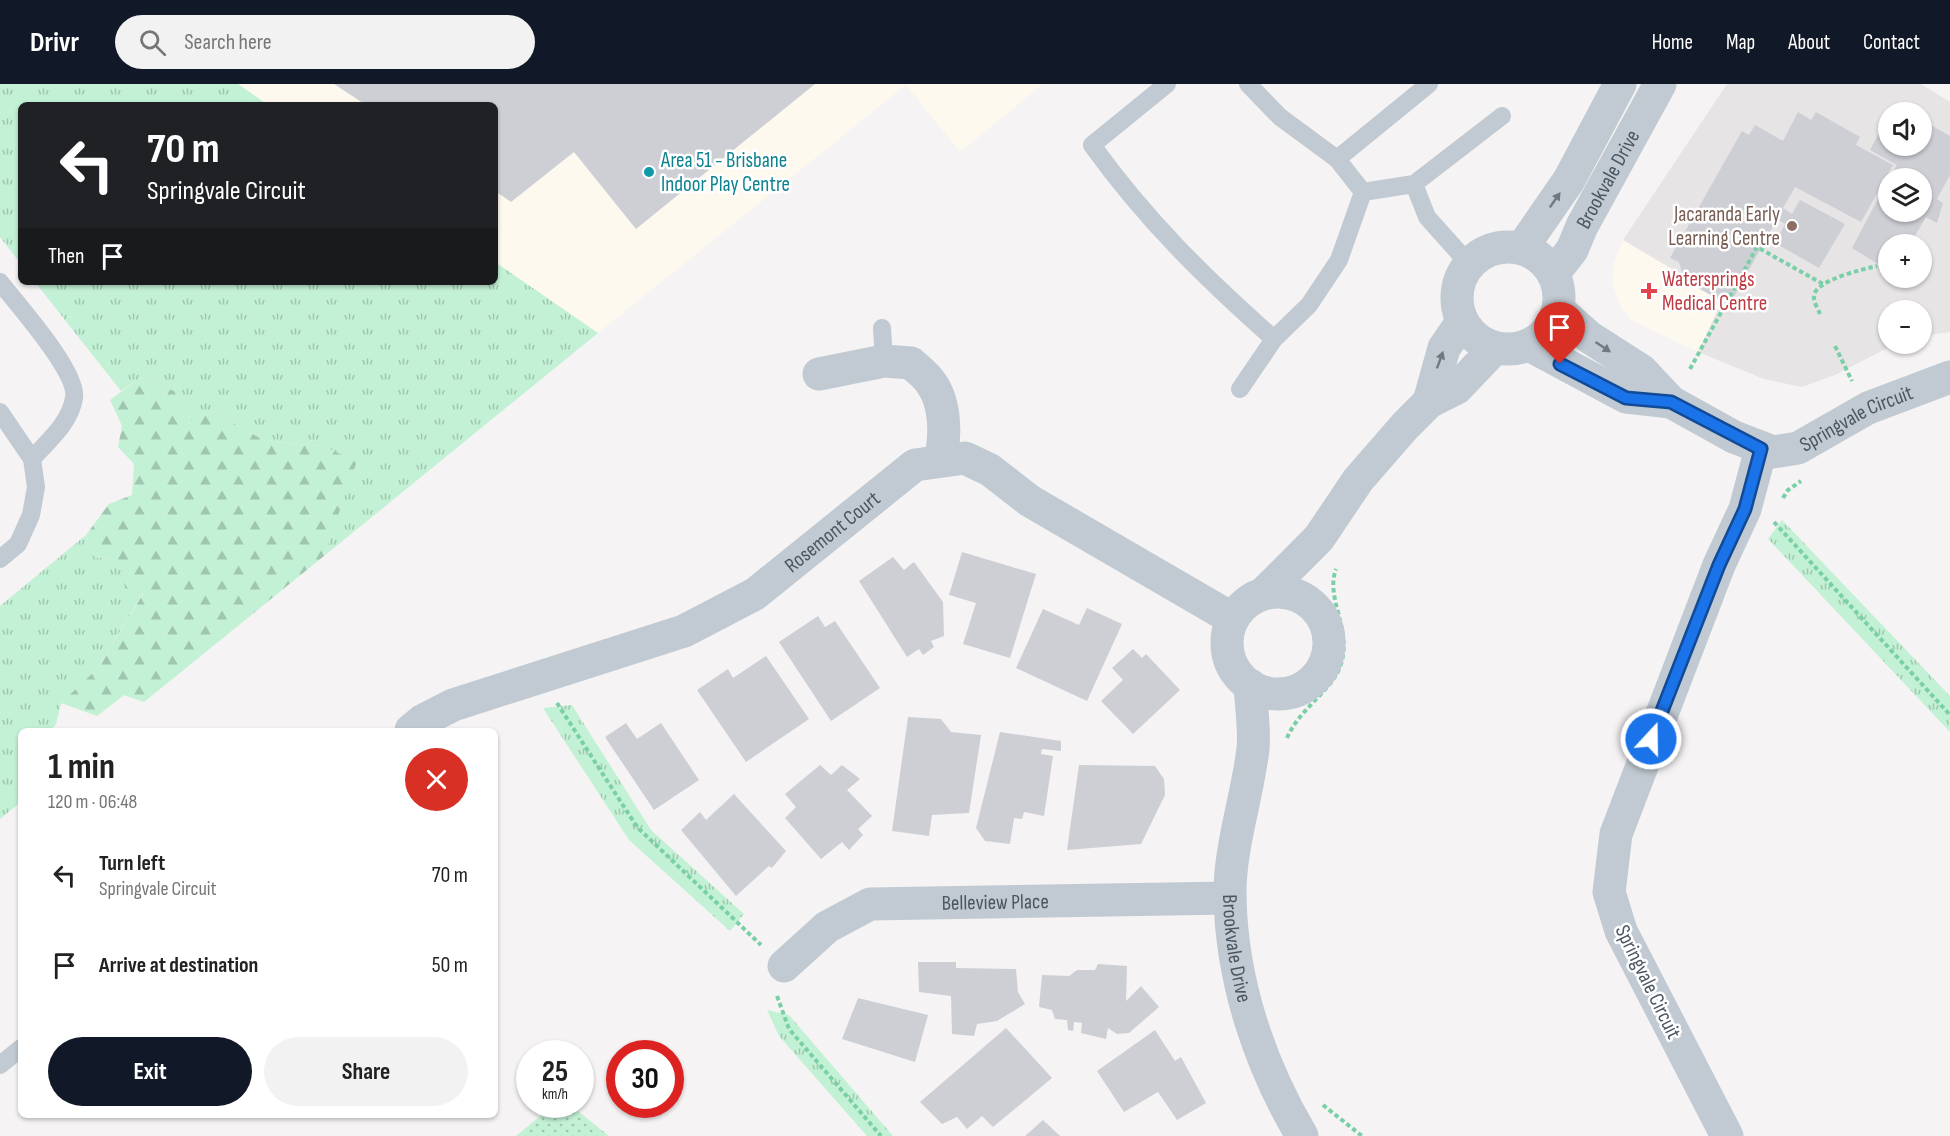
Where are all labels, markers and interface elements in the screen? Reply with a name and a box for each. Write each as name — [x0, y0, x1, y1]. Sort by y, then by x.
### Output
search box — [115, 15, 535, 69]
text: Drivr — [30, 26, 79, 59]
icon: search — [136, 26, 169, 59]
text: Search here — [184, 29, 272, 56]
text: Home — [1652, 30, 1693, 55]
text: Map — [1726, 30, 1755, 55]
text: About — [1788, 30, 1830, 55]
text: Contact — [1863, 30, 1920, 55]
map controls — [1878, 102, 1932, 354]
button: sound — [1878, 102, 1932, 156]
text: 70 m — [147, 124, 220, 175]
street label: Brookvale Drive — [1571, 125, 1645, 233]
icon: left — [48, 126, 126, 204]
place label: Area 51 - Brisbane Indoor Play Centre — [660, 148, 790, 197]
marker: Area 51 - Brisbane Indoor Play Centre — [642, 165, 656, 179]
button: layers — [1878, 168, 1932, 222]
text: Springvale Circuit — [147, 175, 306, 207]
one-way arrow — [1549, 192, 1560, 208]
place label: Jacaranda Early Learning Centre — [1668, 202, 1780, 251]
marker: Jacaranda Early Learning Centre — [1785, 219, 1799, 233]
button: + — [1878, 234, 1932, 288]
icon: arrive — [96, 240, 129, 273]
text: Then — [48, 243, 84, 270]
place label: Watersprings Medical Centre — [1662, 267, 1767, 316]
marker: Watersprings Medical Centre — [1640, 282, 1658, 300]
button: − — [1878, 300, 1932, 354]
pin — [1534, 302, 1585, 364]
icon: arrive — [1543, 311, 1576, 344]
one-way arrow — [1595, 341, 1611, 352]
one-way arrow — [1435, 350, 1445, 368]
street label: Springvale Circuit — [1795, 380, 1916, 457]
street label: Rosemont Court — [780, 486, 885, 578]
position arrow — [1619, 707, 1683, 771]
text: 1 min — [48, 746, 115, 789]
button: close — [405, 748, 468, 811]
text: 120 m · 06:48 — [48, 790, 137, 814]
text: Turn left — [99, 850, 165, 877]
icon: left — [48, 859, 81, 892]
text: 70 m — [432, 862, 468, 889]
text: Springvale Circuit — [99, 877, 217, 901]
street label: Belleview Place — [941, 889, 1049, 915]
street label: Brookvale Drive — [1217, 894, 1257, 1005]
street label: Springvale Circuit — [1610, 921, 1686, 1043]
icon: arrive — [48, 949, 81, 982]
text: Arrive at destination — [99, 952, 258, 979]
text: 50 m — [432, 952, 468, 979]
button: Exit — [48, 1037, 252, 1106]
button: Share — [264, 1037, 468, 1106]
speed limit sign: 30 — [606, 1040, 684, 1118]
text: 25 — [542, 1054, 568, 1090]
text: km/h — [542, 1085, 568, 1104]

